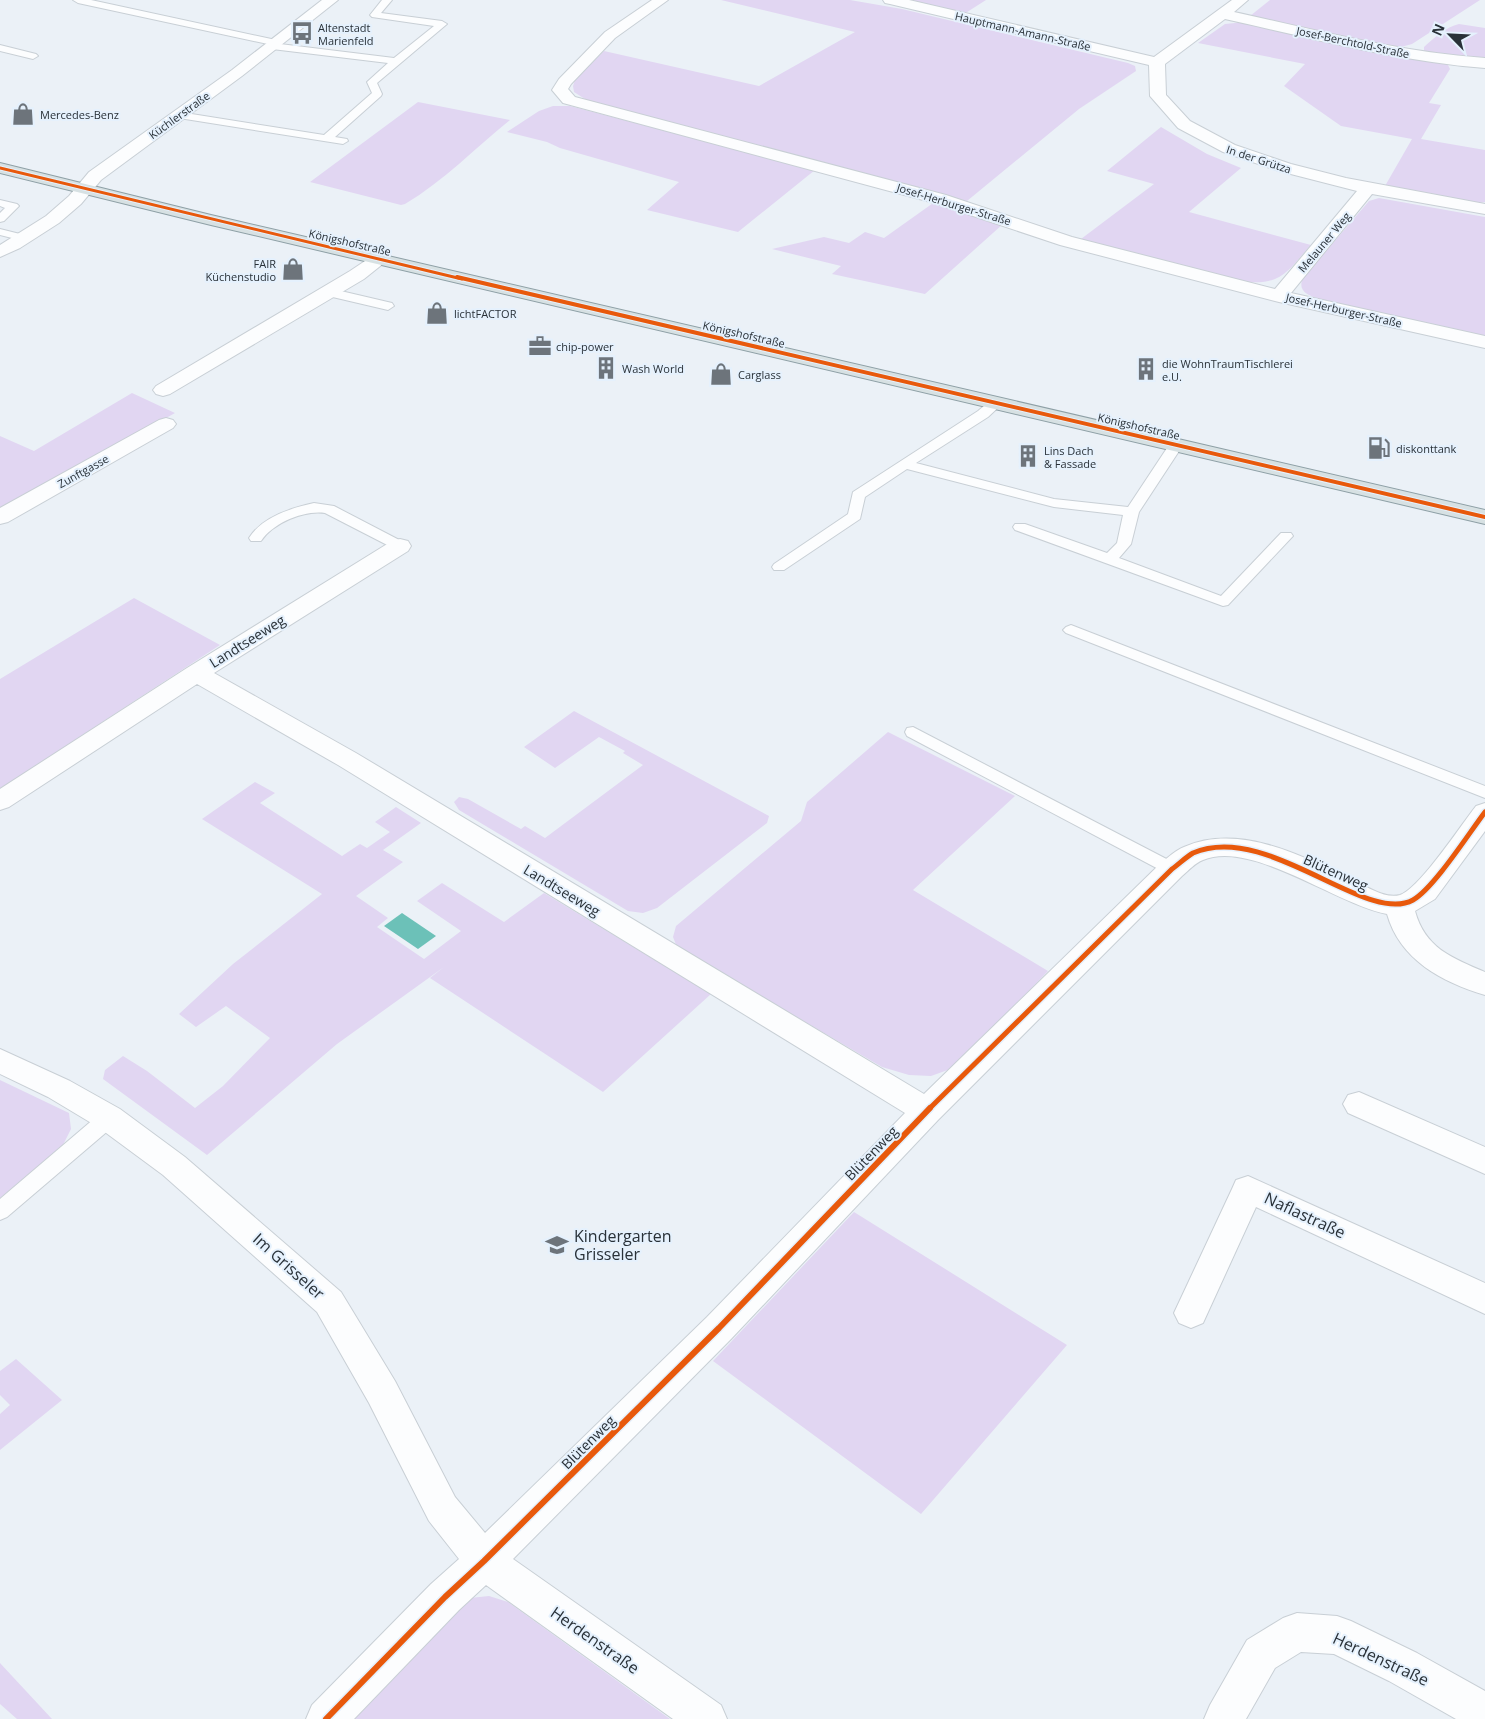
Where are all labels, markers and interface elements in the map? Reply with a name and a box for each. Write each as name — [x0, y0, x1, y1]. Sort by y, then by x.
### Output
street label: Hauptmann-Amann-Straße — [954, 8, 1092, 54]
north arrow — [1425, 10, 1475, 60]
bus stop icon: Altenstadt Marienfeld — [289, 20, 315, 46]
place label: Altenstadt Marienfeld — [318, 20, 374, 48]
text: N — [1427, 20, 1449, 39]
street label: Josef-Berchtold-Straße — [1294, 22, 1411, 61]
street label: Küchlerstraße — [146, 88, 212, 142]
shop icon: Mercedes-Benz — [10, 101, 36, 127]
place label: Mercedes-Benz — [40, 107, 119, 122]
street label: In der Grütza — [1225, 141, 1293, 177]
street label: Josef-Herburger-Straße — [894, 179, 1013, 229]
street label: Melauner Weg — [1294, 209, 1354, 275]
street label: Königshofstraße — [307, 225, 393, 259]
place label: FAIR Küchenstudio — [206, 256, 276, 284]
shop icon: FAIR Küchenstudio — [280, 256, 306, 282]
street label: Josef-Herburger-Straße — [1283, 289, 1404, 331]
shop icon: lichtFACTOR — [424, 300, 450, 326]
place label: lichtFACTOR — [454, 306, 517, 321]
street label: Königshofstraße — [701, 317, 787, 351]
office icon: chip-power — [527, 333, 553, 359]
place label: chip-power — [556, 339, 614, 354]
building icon: Wash World — [593, 355, 619, 381]
building icon: die WohnTraumTischlerei e.U. — [1133, 356, 1159, 382]
place label: die WohnTraumTischlerei e.U. — [1162, 356, 1293, 384]
place label: Wash World — [622, 361, 684, 376]
shop icon: Carglass — [708, 361, 734, 387]
place label: Carglass — [738, 367, 781, 382]
street label: Königshofstraße — [1096, 409, 1182, 443]
fuel station icon: diskonttank — [1366, 435, 1392, 461]
place label: diskonttank — [1396, 441, 1457, 456]
building icon: Lins Dach & Fassade — [1015, 443, 1041, 469]
place label: Lins Dach & Fassade — [1044, 443, 1096, 471]
street label: Zunftgasse — [55, 451, 111, 491]
street label: Landtseeweg — [206, 610, 289, 672]
street label: Blütenweg — [1301, 849, 1372, 895]
street label: Landtseeweg — [520, 860, 604, 920]
street label: Blütenweg — [840, 1121, 902, 1184]
street label: Naflastraße — [1261, 1187, 1349, 1243]
place label: Kindergarten Grisseler — [574, 1225, 672, 1265]
street label: Im Grisseler — [248, 1228, 330, 1304]
school or university icon: Kindergarten Grisseler — [544, 1232, 570, 1258]
street label: Blütenweg — [557, 1411, 619, 1473]
street label: Herdenstraße — [546, 1601, 644, 1679]
street label: Herdenstraße — [1329, 1627, 1433, 1691]

